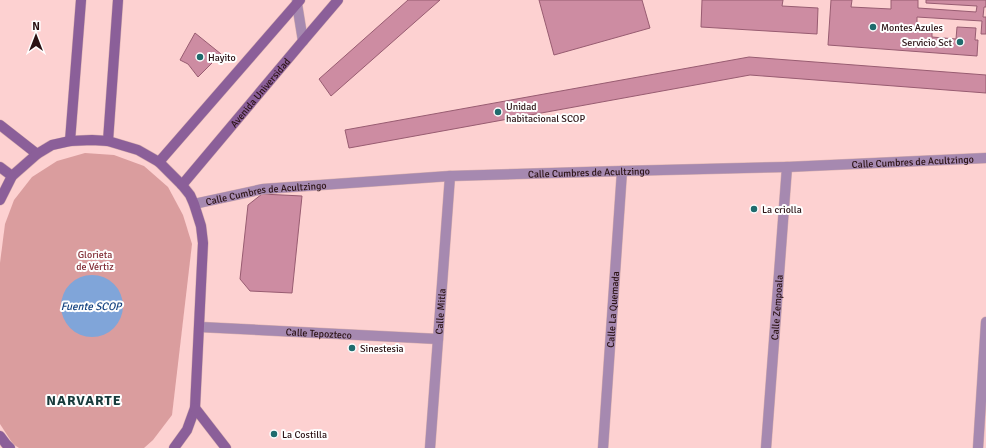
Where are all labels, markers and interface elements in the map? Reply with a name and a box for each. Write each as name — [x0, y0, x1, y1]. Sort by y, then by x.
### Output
north arrow — [16, 16, 56, 56]
text: N — [32, 20, 40, 33]
marker: Montes Azules — [868, 22, 878, 32]
place label: Montes Azules — [881, 22, 944, 34]
place label: Servicio Sct — [902, 37, 952, 49]
marker: Servicio Sct — [955, 37, 965, 47]
marker: Hayito — [195, 52, 205, 62]
place label: Hayito — [208, 52, 236, 64]
street label: Avenida Universidad — [228, 56, 293, 130]
place label: Unidad habitacional SCOP — [506, 101, 585, 125]
marker: Unidad habitacional SCOP — [493, 107, 503, 117]
street label: Calle Cumbres de Acultzingo — [851, 154, 974, 171]
street label: Calle Cumbres de Acultzingo — [528, 165, 650, 181]
street label: Calle Cumbres de Acultzingo — [205, 180, 327, 208]
marker: La criolla — [749, 204, 759, 214]
place label: La criolla — [762, 204, 802, 216]
park label: Glorieta de Vértiz — [76, 249, 114, 273]
street label: Calle La Quemada — [605, 271, 622, 348]
street label: Calle Zempoala — [769, 274, 786, 341]
street label: Calle Mitla — [433, 288, 449, 335]
water label: Fuente SCOP — [61, 300, 123, 313]
street label: Calle Tepozteco — [285, 326, 352, 342]
marker: Sinestesia — [347, 343, 357, 353]
place label: Sinestesia — [360, 343, 404, 355]
district label: NARVARTE — [46, 392, 122, 409]
marker: La Costilla — [269, 429, 279, 439]
place label: La Costilla — [282, 429, 327, 441]

